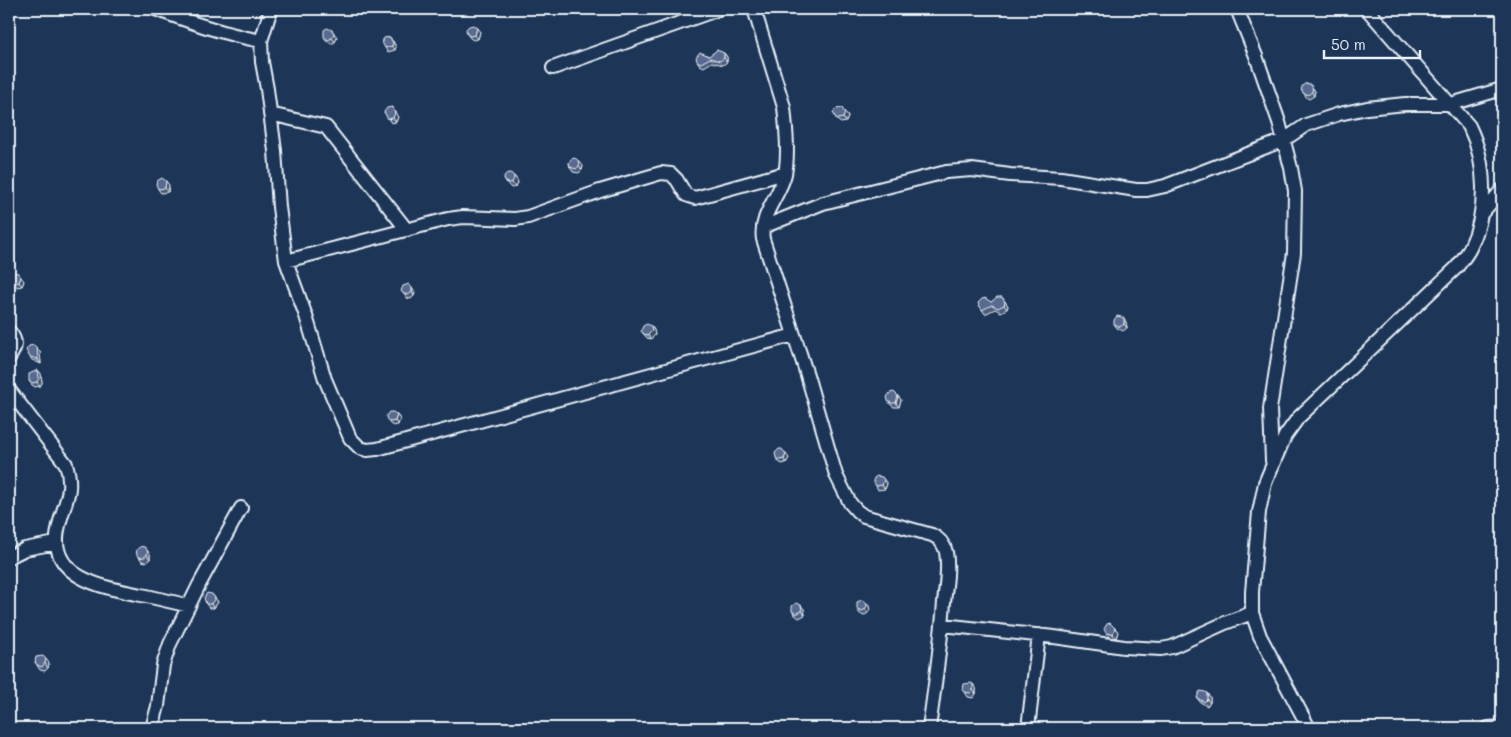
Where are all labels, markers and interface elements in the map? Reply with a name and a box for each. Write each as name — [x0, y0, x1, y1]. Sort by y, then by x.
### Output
scale bar — [1324, 28, 1420, 60]
text: 50 m — [1331, 34, 1366, 54]

